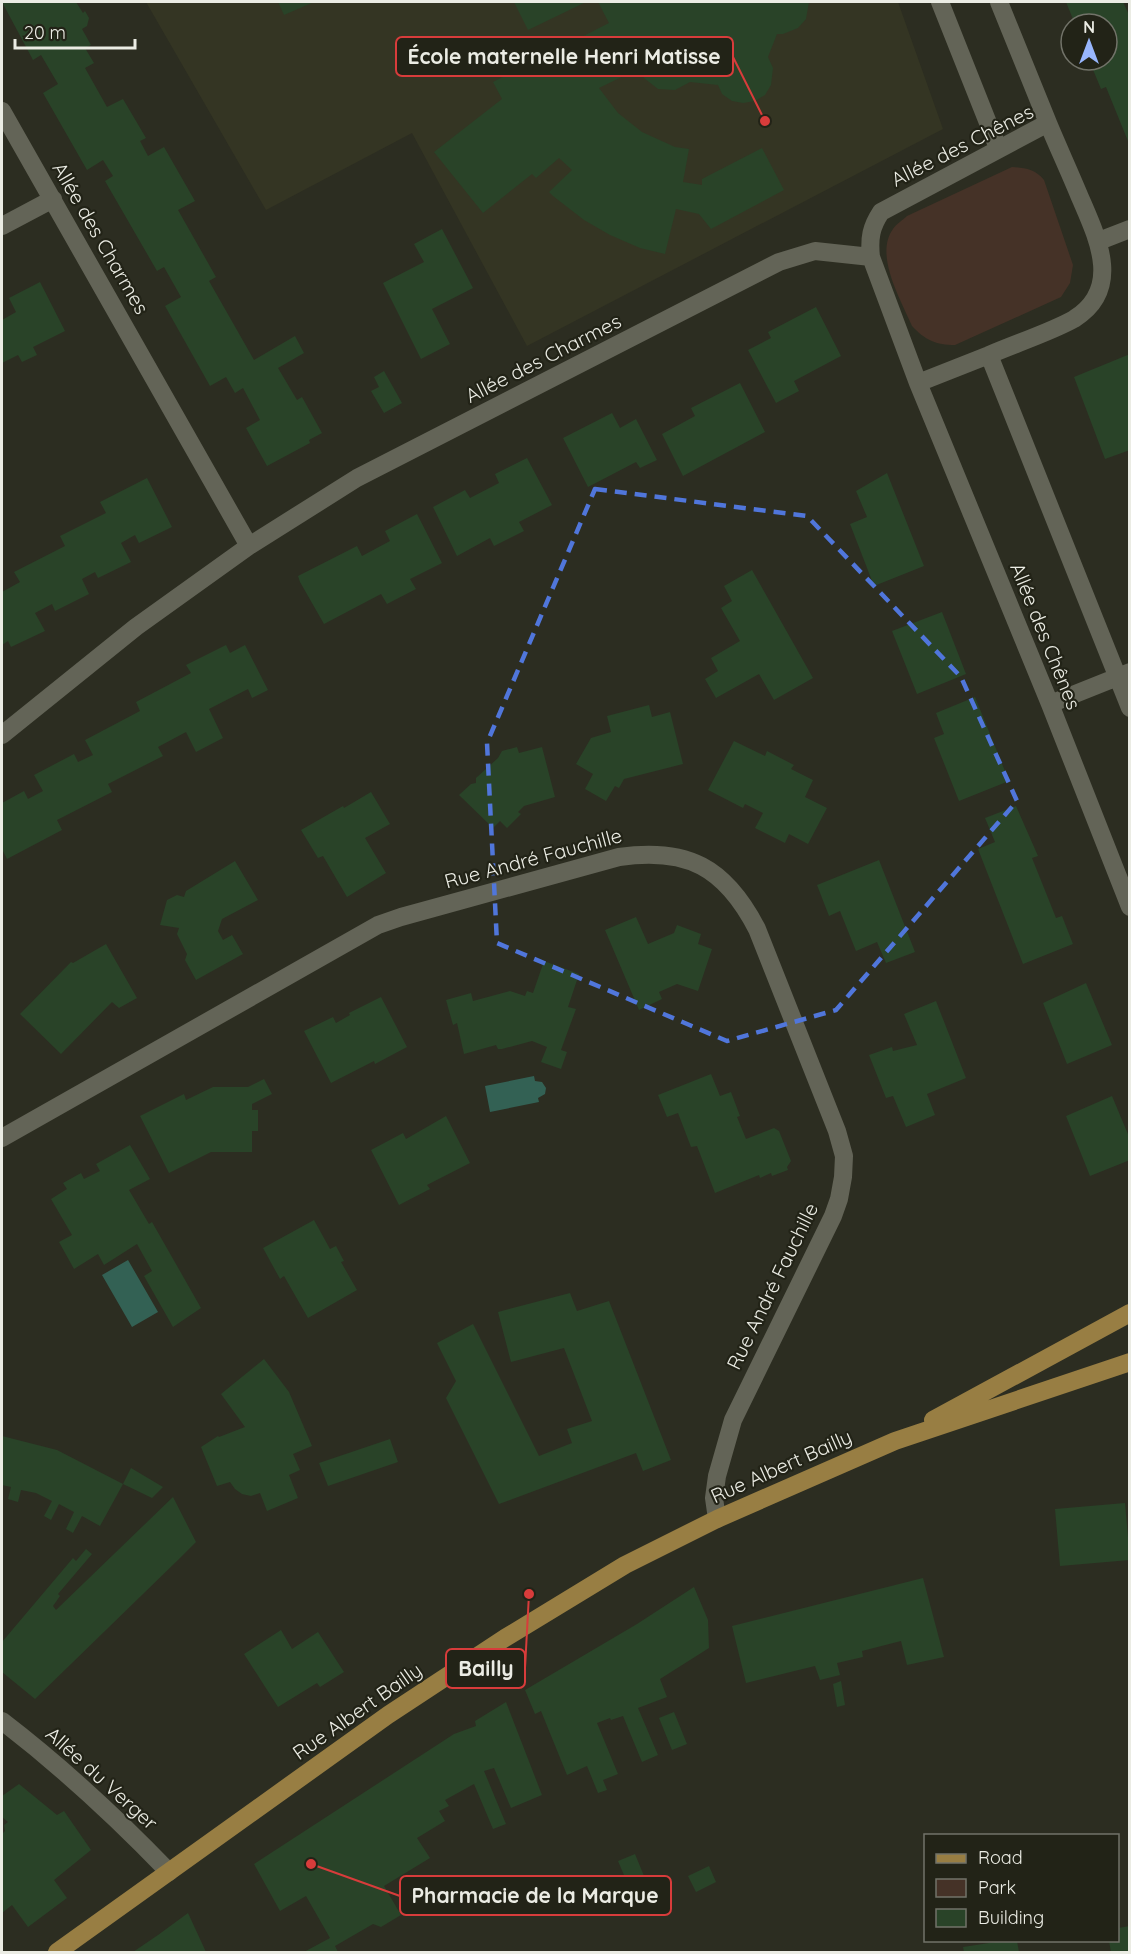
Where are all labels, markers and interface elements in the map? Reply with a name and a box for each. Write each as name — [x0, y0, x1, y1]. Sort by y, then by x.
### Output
scale bar — [15, 12, 135, 50]
north arrow — [1059, 12, 1119, 72]
text: N — [1083, 17, 1095, 37]
text: 20 m — [24, 21, 66, 44]
callout: École maternelle Henri Matisse — [396, 37, 733, 76]
text: École maternelle Henri Matisse — [407, 43, 721, 69]
street label: Allée des Chênes — [887, 98, 1037, 192]
street label: Allée des Charmes — [47, 158, 155, 318]
street label: Allée des Charmes — [461, 308, 625, 408]
street label: Allée des Chênes — [1005, 559, 1087, 713]
street label: Rue André Fauchille — [442, 822, 624, 894]
street label: Rue André Fauchille — [721, 1199, 823, 1373]
street label: Rue Albert Bailly — [707, 1424, 855, 1508]
callout: Bailly — [446, 1649, 525, 1688]
text: Bailly — [458, 1655, 514, 1681]
street label: Rue Albert Bailly — [288, 1657, 426, 1765]
street label: Allée du Verger — [41, 1721, 163, 1835]
legend — [924, 1834, 1119, 1942]
text: Road — [978, 1846, 1023, 1869]
callout: Pharmacie de la Marque — [400, 1876, 671, 1915]
text: Park — [978, 1876, 1016, 1899]
text: Pharmacie de la Marque — [411, 1882, 659, 1908]
text: Building — [978, 1906, 1044, 1929]

